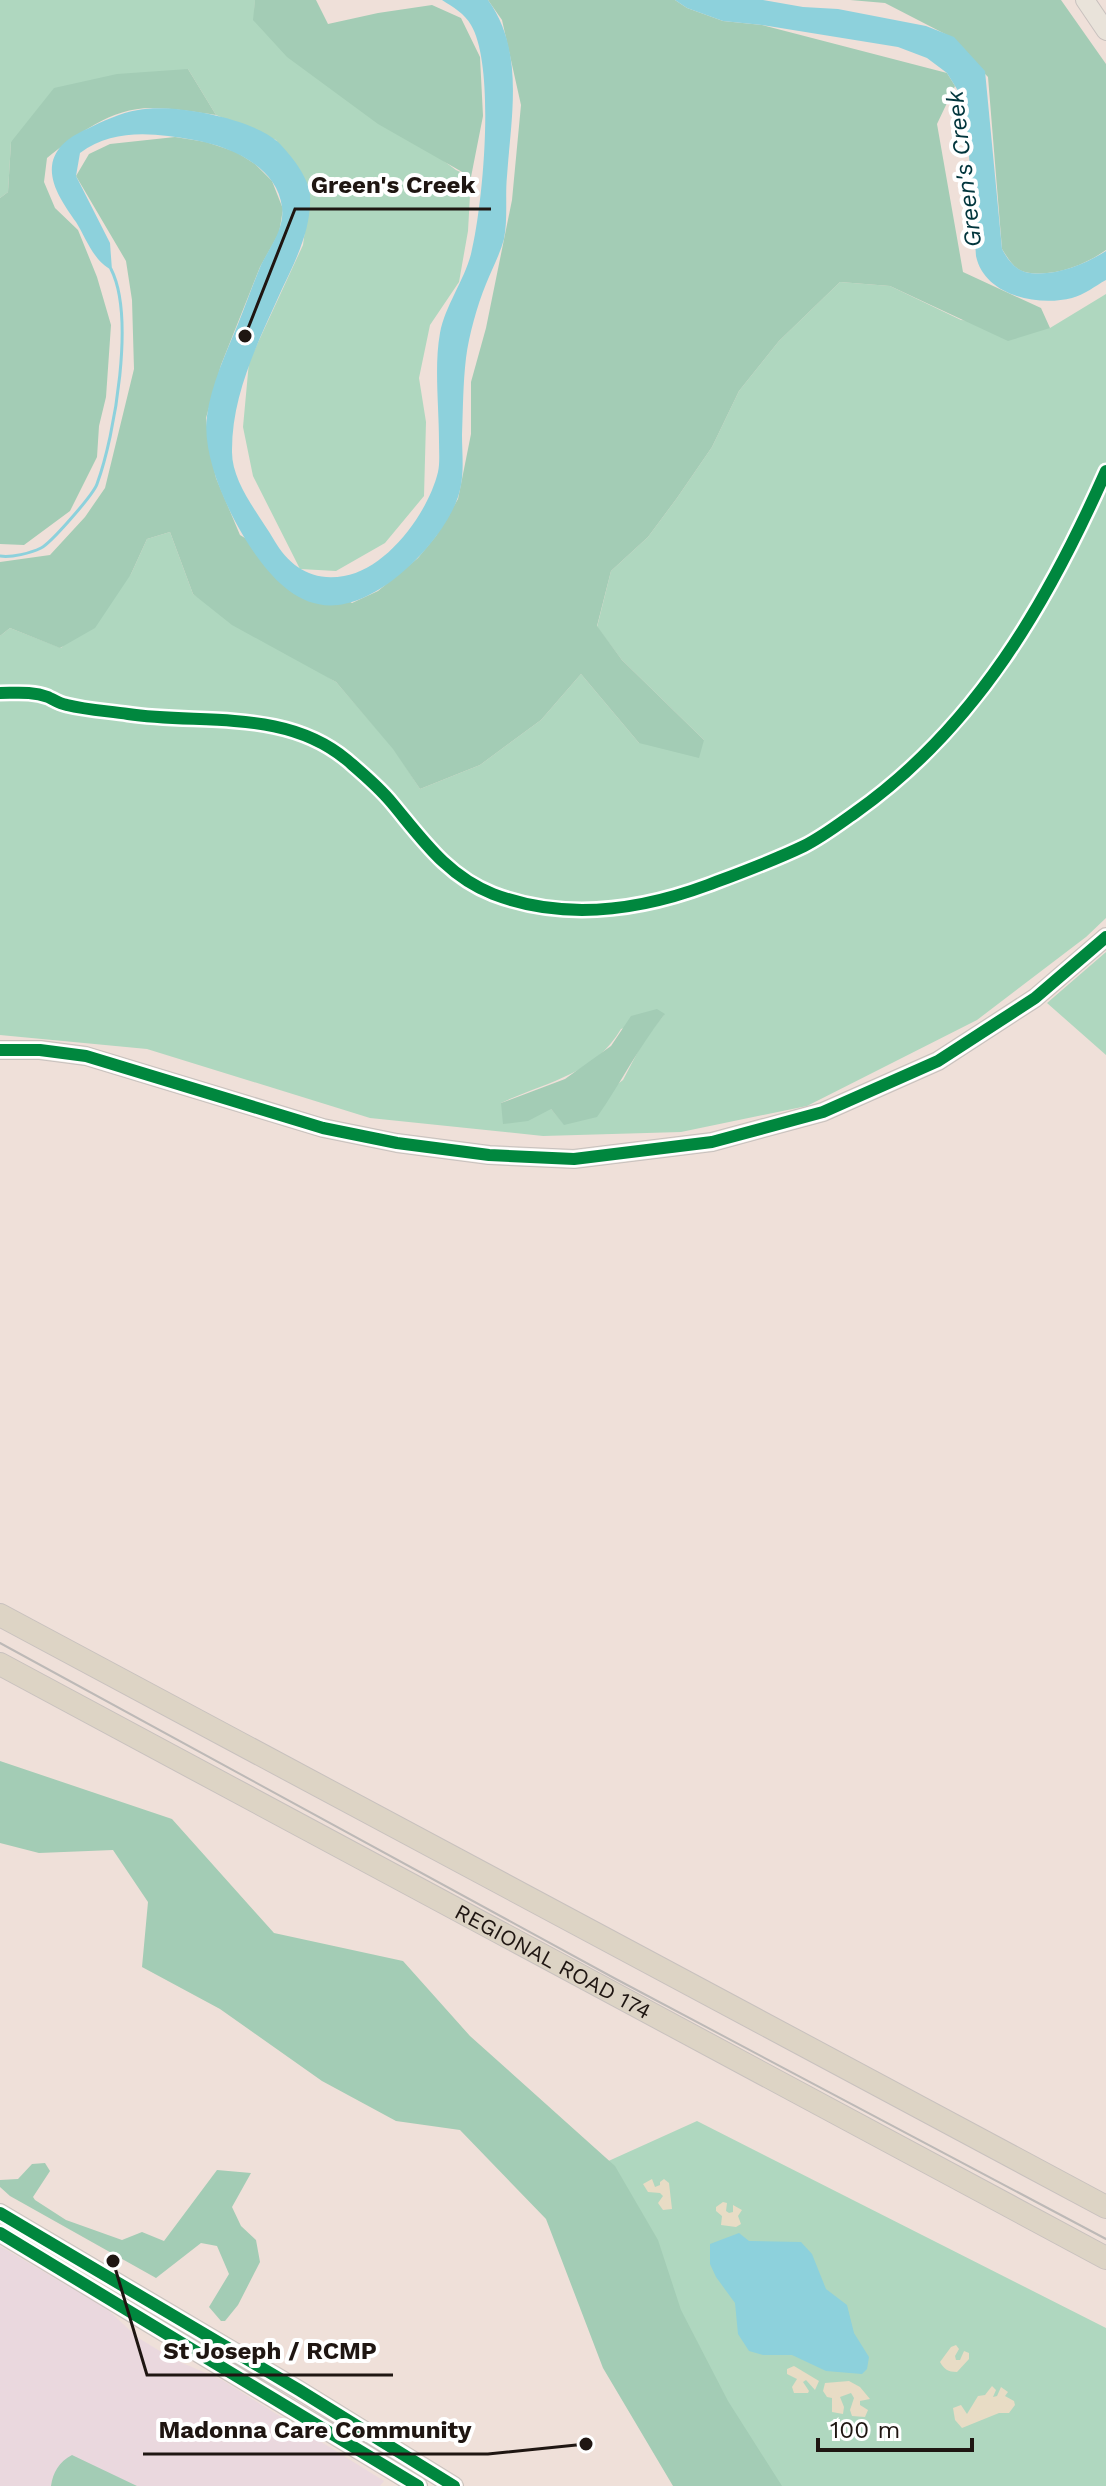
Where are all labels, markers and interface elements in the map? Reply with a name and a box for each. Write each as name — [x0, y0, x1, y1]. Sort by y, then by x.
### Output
water label: Green's Creek — [940, 88, 987, 249]
callout: Green's Creek — [295, 161, 491, 209]
text: Green's Creek — [311, 171, 475, 199]
street label: REGIONAL ROAD 174 — [451, 1899, 655, 2024]
callout: St Joseph / RCMP — [147, 2327, 393, 2375]
text: St Joseph / RCMP — [163, 2337, 377, 2365]
scale bar — [818, 2402, 972, 2452]
callout: Madonna Care Community — [143, 2406, 488, 2454]
text: Madonna Care Community — [158, 2416, 472, 2444]
text: 100 m — [830, 2416, 900, 2444]

